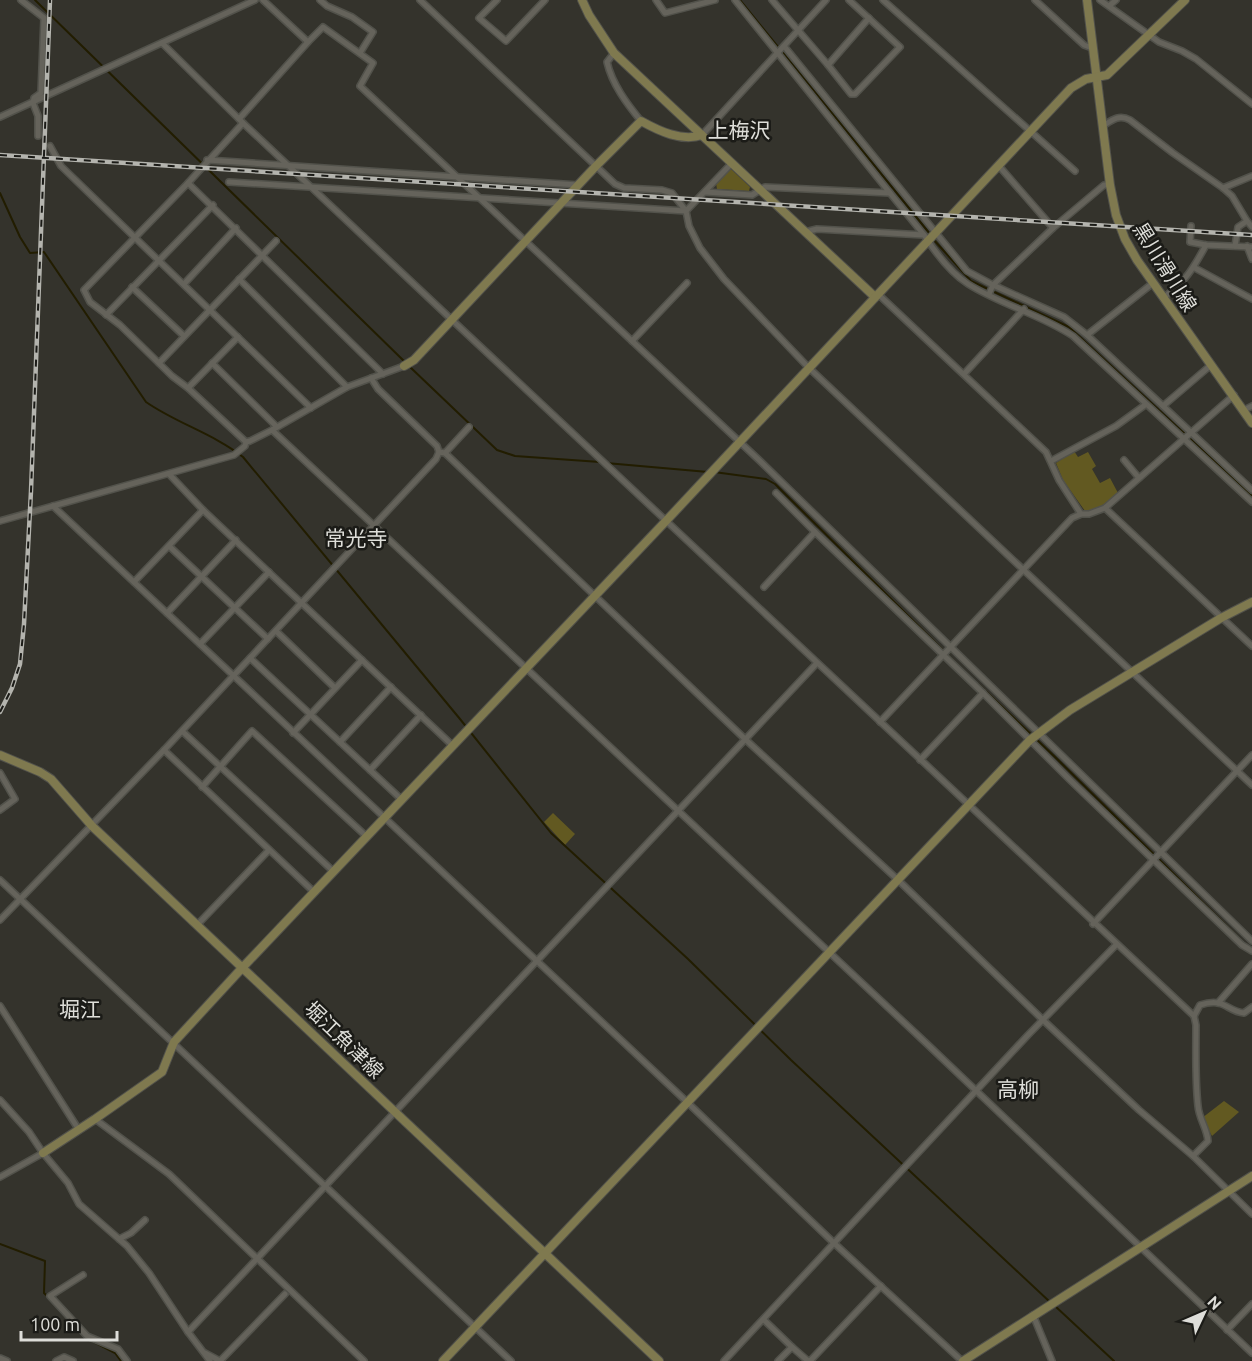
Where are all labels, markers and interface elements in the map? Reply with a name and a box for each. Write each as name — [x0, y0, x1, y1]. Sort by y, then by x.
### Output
district label: 上梅沢 — [708, 118, 771, 142]
street label: 黒川滑川線 — [1129, 218, 1202, 315]
district label: 常光寺 — [325, 526, 388, 550]
district label: 堀江 — [59, 997, 101, 1021]
street label: 堀江魚津線 — [300, 997, 388, 1083]
district label: 高柳 — [997, 1077, 1039, 1101]
north arrow — [1174, 1283, 1234, 1343]
text: N — [1204, 1292, 1225, 1313]
scale bar — [21, 1304, 117, 1342]
text: 100 m — [30, 1314, 80, 1334]

